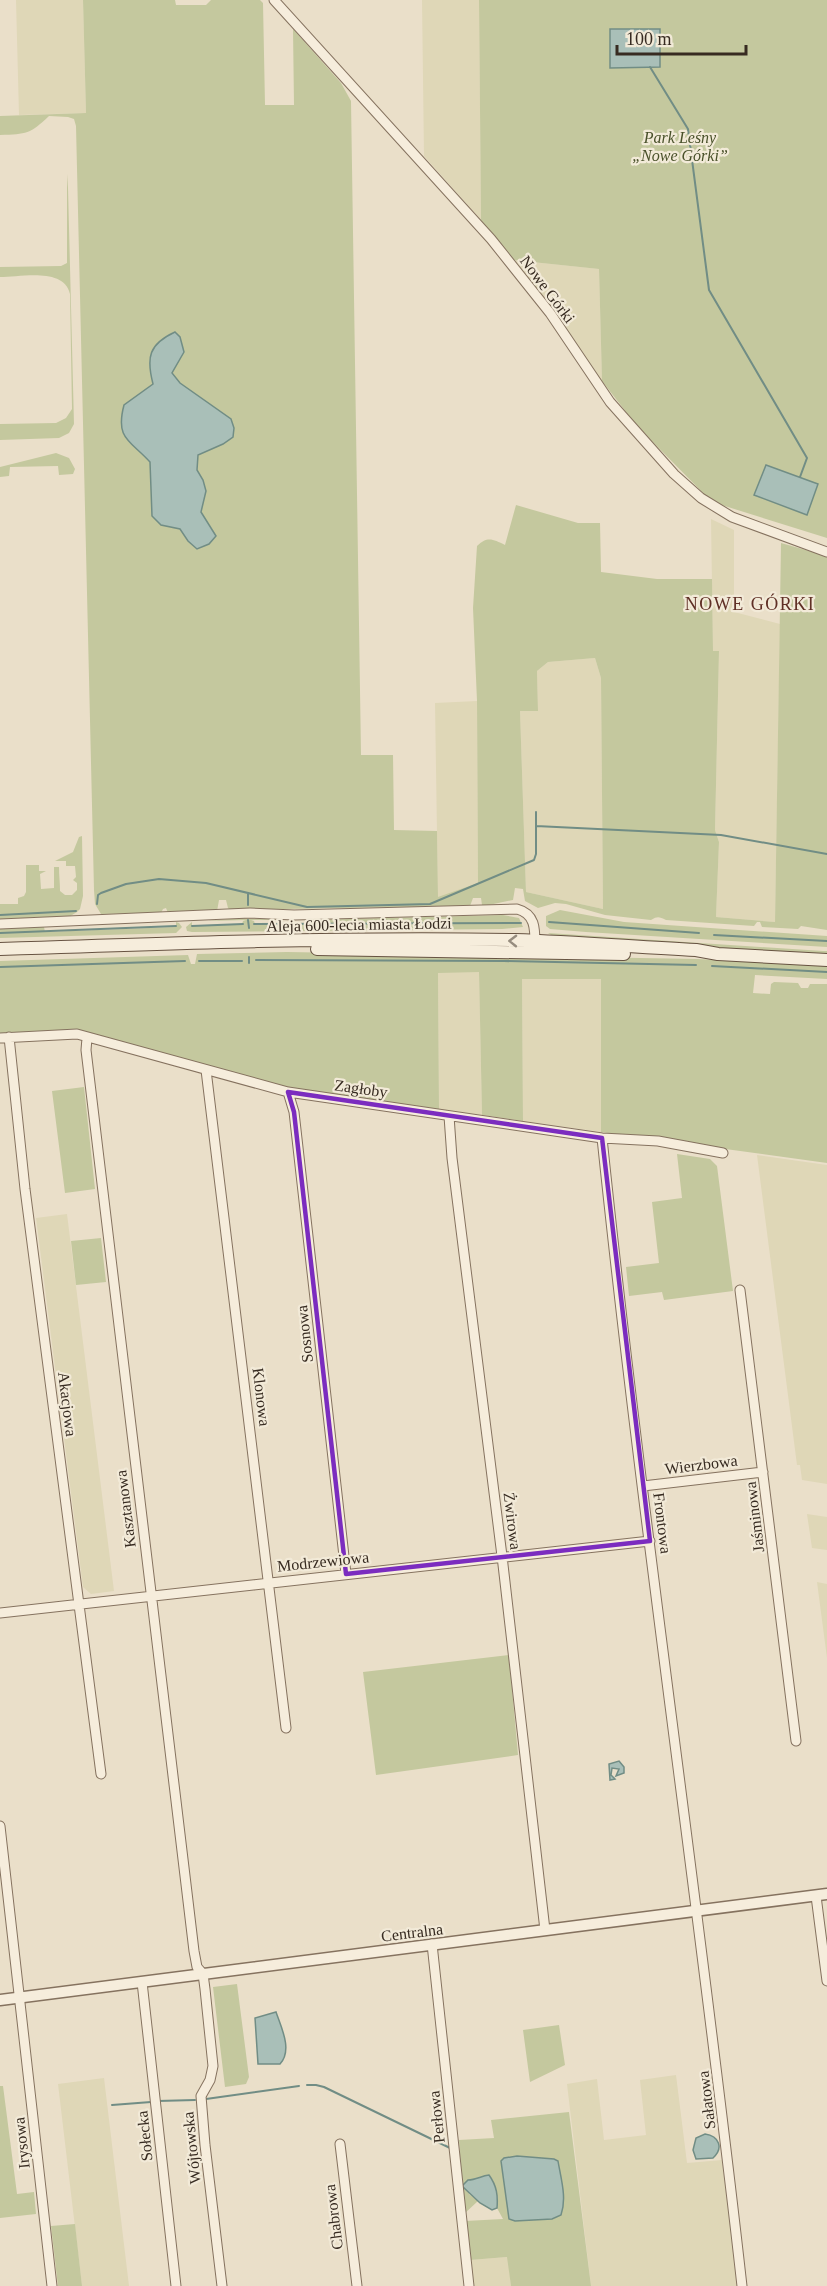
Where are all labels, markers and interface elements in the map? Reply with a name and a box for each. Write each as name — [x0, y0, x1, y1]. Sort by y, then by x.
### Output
scale bar — [617, 18, 746, 56]
text: 100 m — [626, 29, 672, 49]
park label: Park Leśny „Nowe Górki” — [632, 129, 728, 164]
street label: Nowe Górki — [517, 252, 579, 327]
district label: NOWE GÓRKI — [685, 593, 815, 614]
street label: Aleja 600-lecia miasta Łodzi — [266, 914, 452, 936]
one-way arrow — [509, 934, 518, 947]
street label: Zagłoby — [333, 1076, 389, 1102]
street label: Sosnowa — [293, 1304, 316, 1364]
street label: Klonowa — [249, 1367, 274, 1427]
street label: Akacjowa — [54, 1371, 80, 1437]
street label: Wierzbowa — [664, 1452, 738, 1477]
street label: Kasztanowa — [112, 1469, 139, 1549]
street label: Jaśminowa — [742, 1481, 767, 1553]
street label: Żwirowa — [501, 1491, 524, 1551]
street label: Frontowa — [650, 1492, 675, 1555]
street label: Modrzewiowa — [276, 1548, 370, 1575]
street label: Centralna — [380, 1920, 444, 1945]
street label: Sałatowa — [694, 2070, 719, 2130]
street label: Perłowa — [425, 2090, 448, 2144]
street label: Sołecka — [133, 2110, 156, 2162]
street label: Wójtowska — [179, 2111, 205, 2185]
street label: Irysowa — [10, 2116, 34, 2169]
street label: Chabrowa — [321, 2183, 346, 2251]

